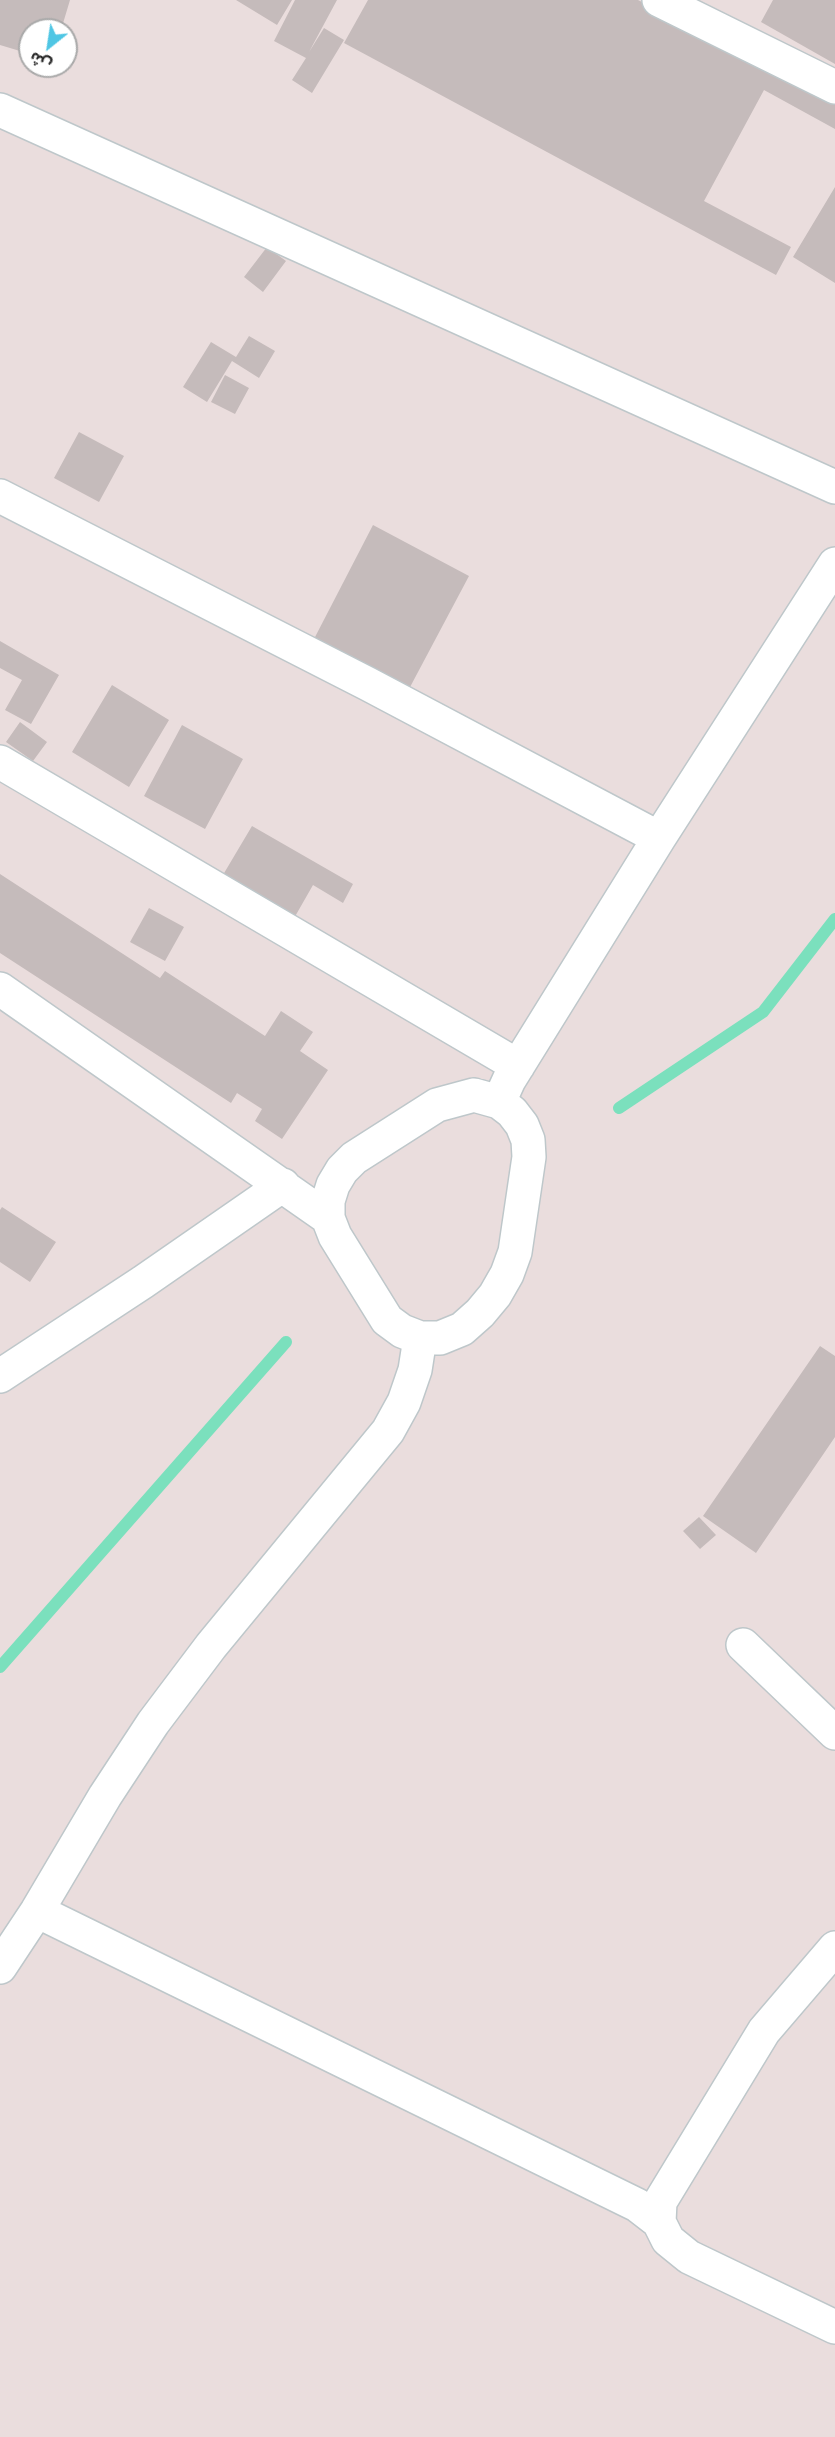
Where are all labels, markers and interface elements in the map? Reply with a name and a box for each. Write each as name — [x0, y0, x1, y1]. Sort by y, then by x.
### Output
north arrow — [18, 18, 78, 78]
text: ش — [25, 47, 55, 77]

